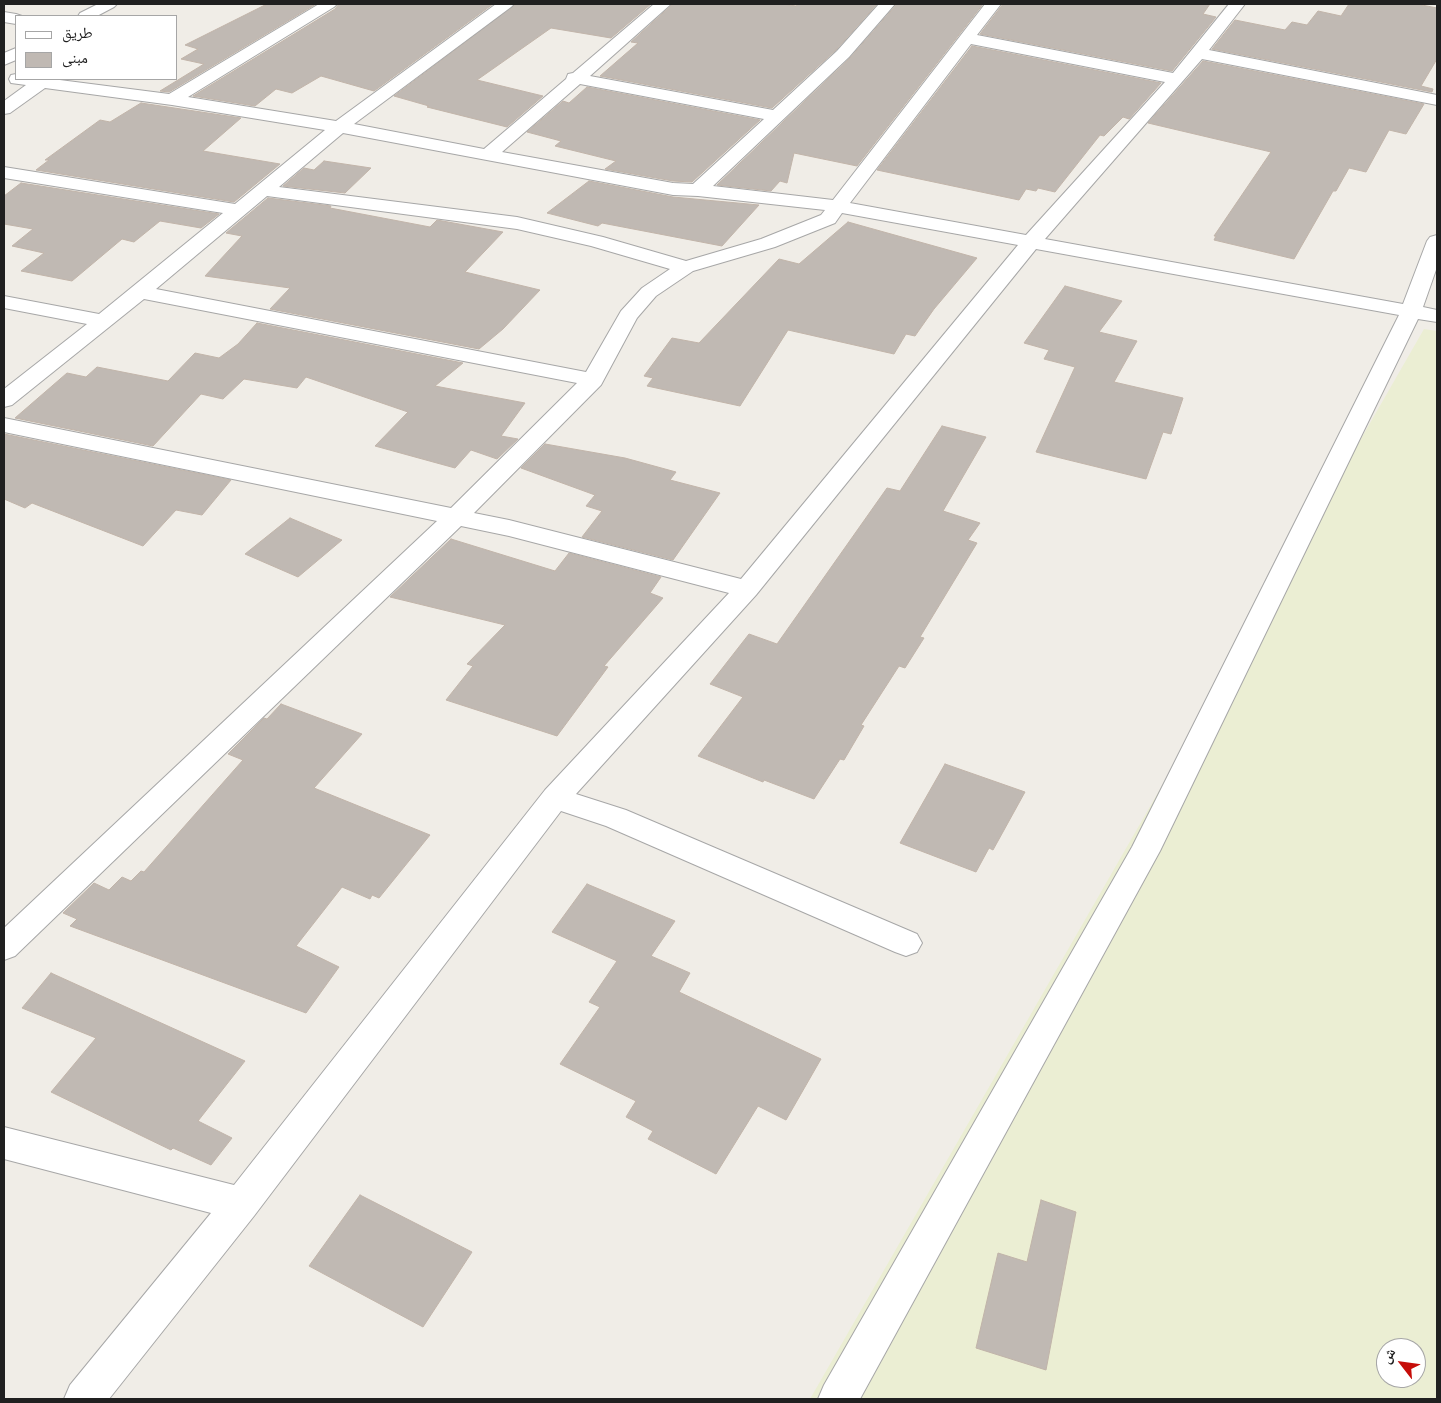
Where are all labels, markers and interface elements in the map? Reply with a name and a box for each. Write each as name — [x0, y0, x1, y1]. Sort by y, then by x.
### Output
legend — [15, 15, 178, 80]
text: طريق — [62, 24, 93, 42]
text: مبنى — [62, 49, 88, 67]
north arrow — [1376, 1338, 1426, 1388]
text: ش — [1377, 1345, 1400, 1366]

